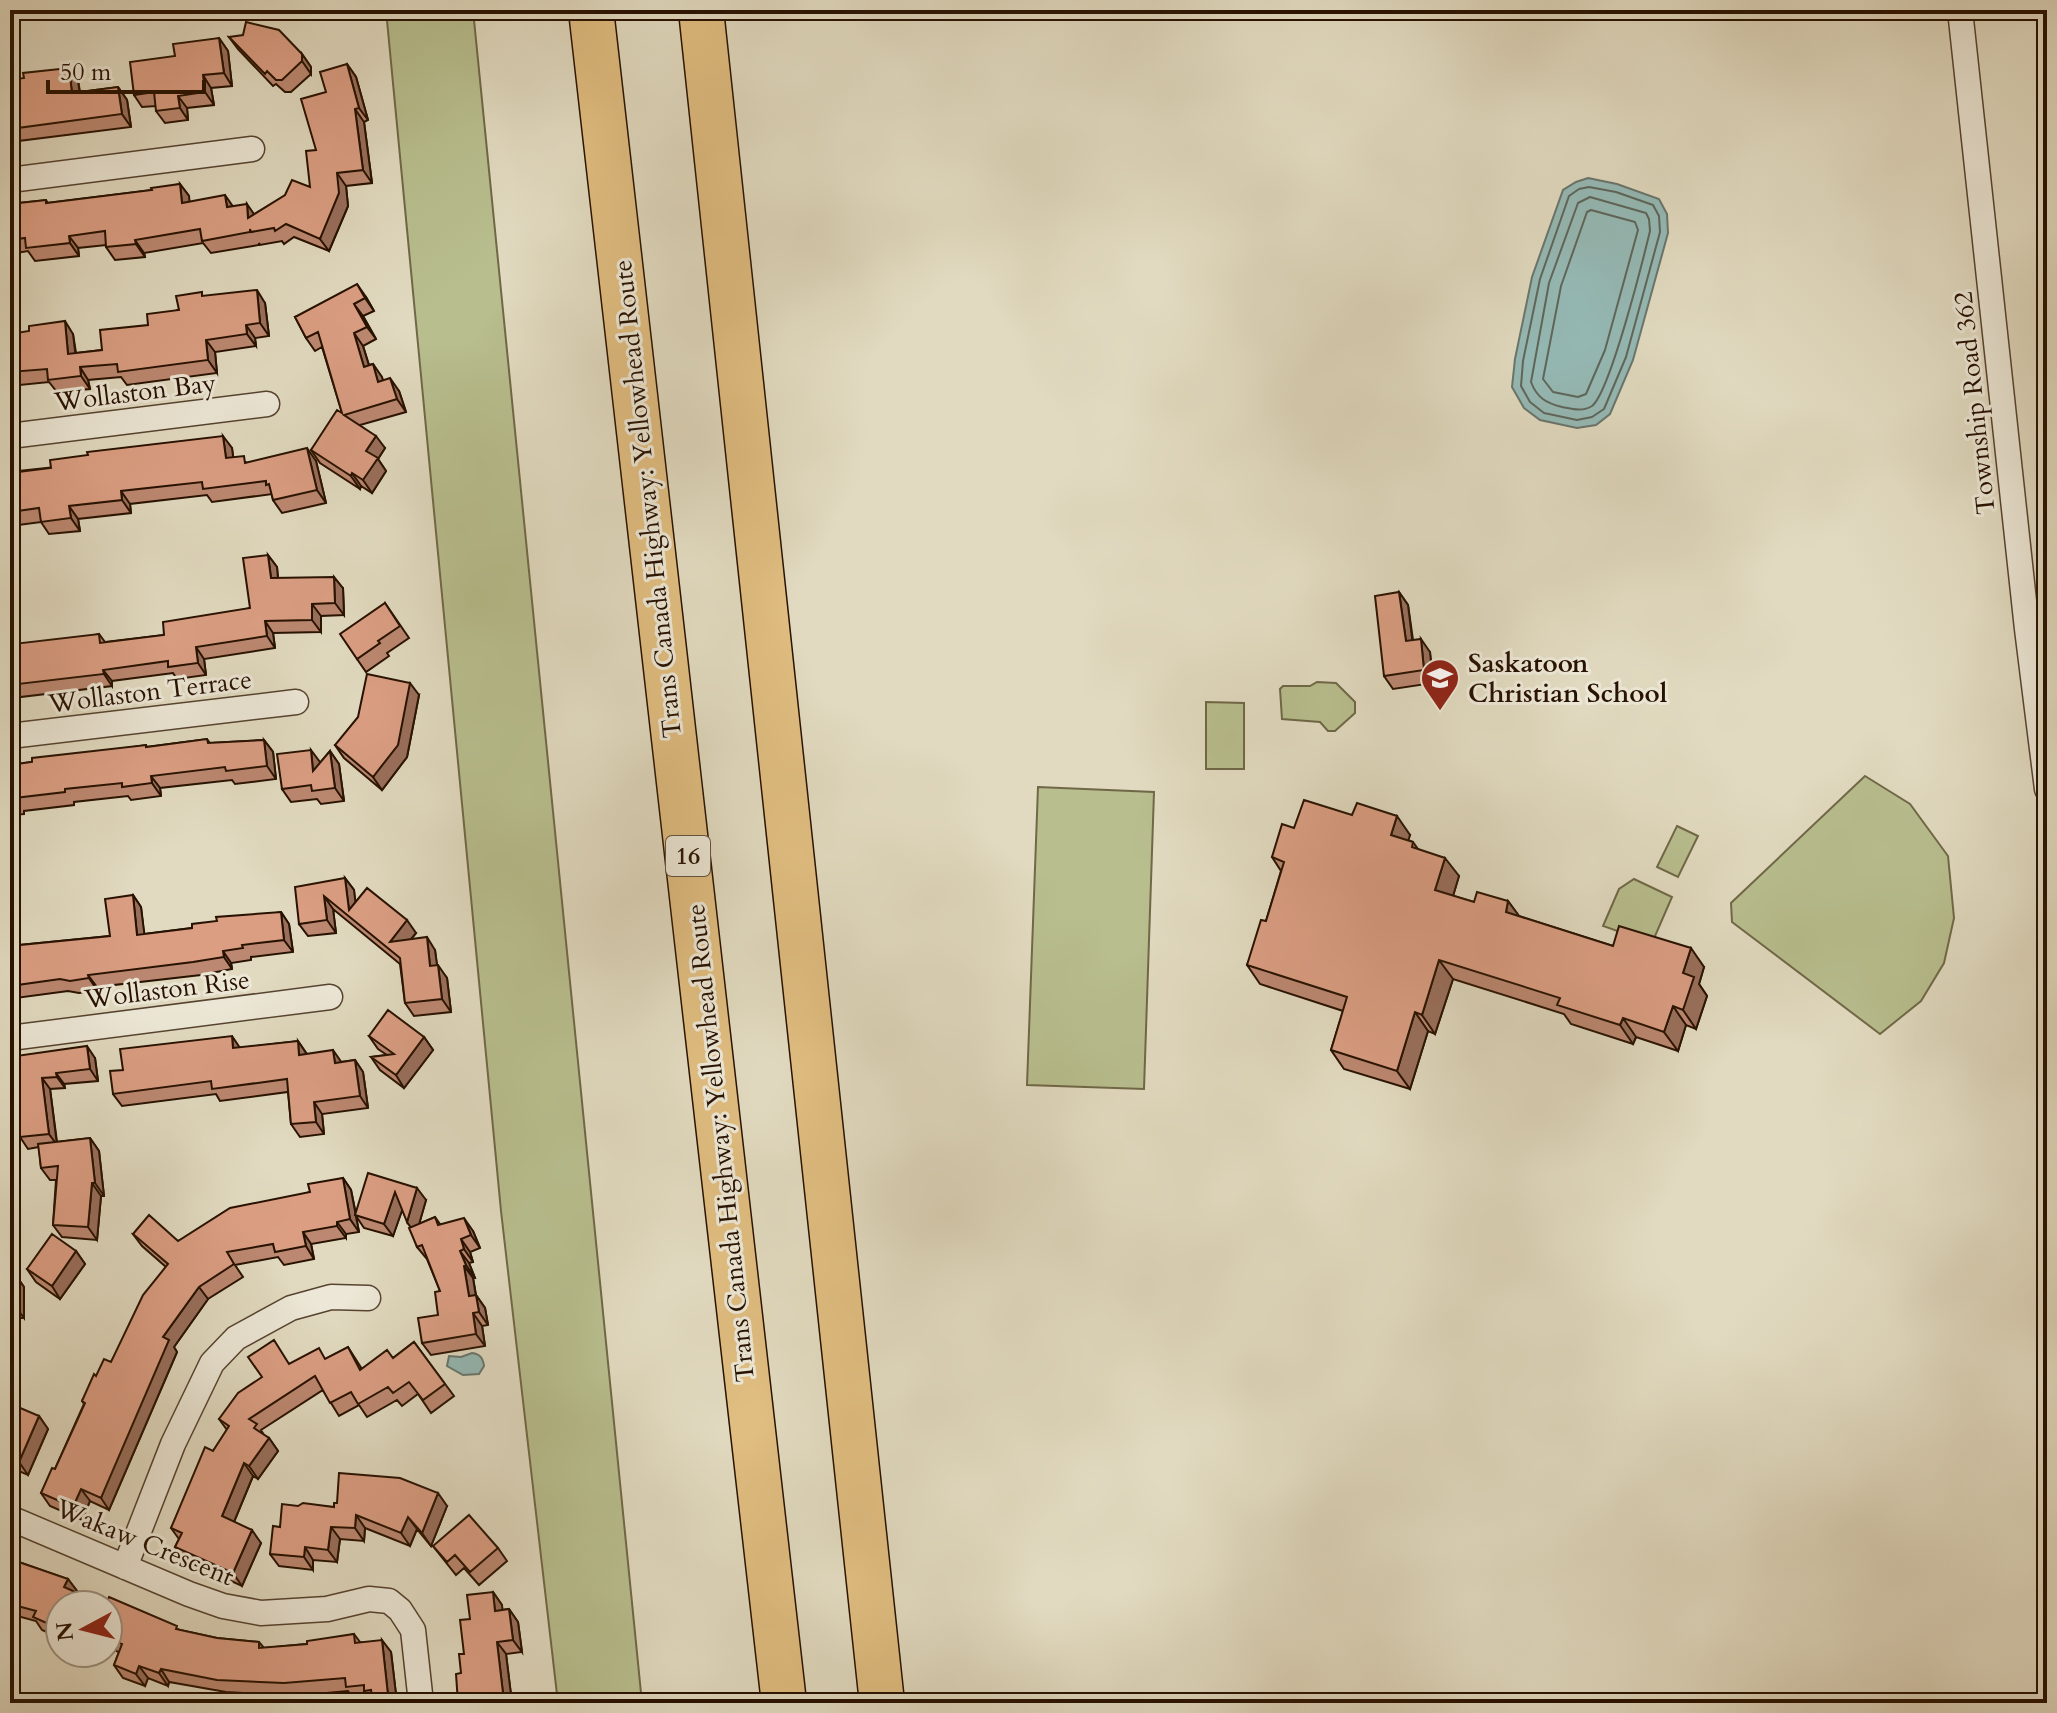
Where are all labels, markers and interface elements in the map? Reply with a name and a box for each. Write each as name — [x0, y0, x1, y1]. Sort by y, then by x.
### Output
scale bar — [48, 44, 204, 94]
text: 50 m — [60, 56, 112, 89]
street label: Trans Canada Highway: Yellowhead Route — [605, 258, 690, 740]
street label: Township Road 362 — [1945, 290, 2004, 516]
street label: Wollaston Bay — [51, 365, 218, 420]
place label: Saskatoon Christian School — [1468, 646, 1668, 711]
school or university icon: Saskatoon Christian School — [1419, 657, 1461, 712]
street label: Wollaston Terrace — [45, 662, 254, 721]
road number: 16 — [666, 836, 710, 876]
street label: Trans Canada Highway: Yellowhead Route — [678, 902, 763, 1384]
street label: Wollaston Rise — [82, 962, 251, 1017]
street label: Wakaw Crescent — [50, 1490, 239, 1594]
north arrow — [44, 1589, 124, 1669]
text: N — [49, 1620, 81, 1643]

